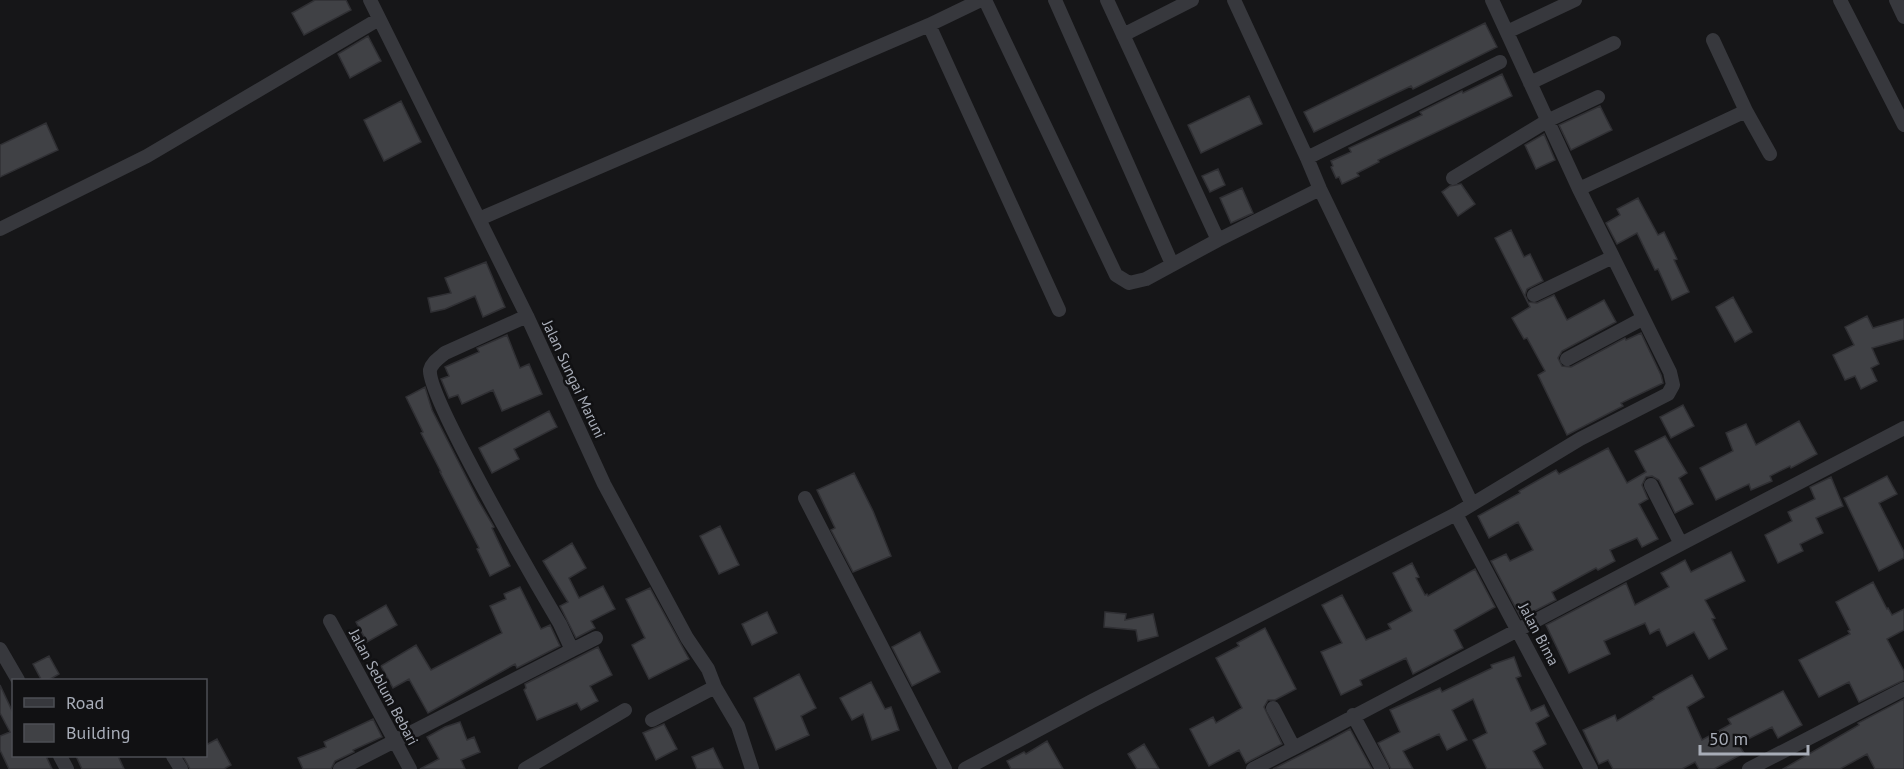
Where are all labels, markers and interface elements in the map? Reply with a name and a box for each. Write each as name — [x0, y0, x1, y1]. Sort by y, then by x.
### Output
street label: Jalan Sungai Maruni — [538, 316, 610, 441]
street label: Jalan Bima — [1514, 599, 1563, 669]
street label: Jalan Seblum Bebari — [345, 625, 423, 749]
legend — [12, 679, 207, 757]
text: Road — [66, 691, 104, 714]
scale bar — [1700, 718, 1808, 756]
text: Building — [66, 721, 130, 744]
text: 50 m — [1709, 727, 1748, 750]

